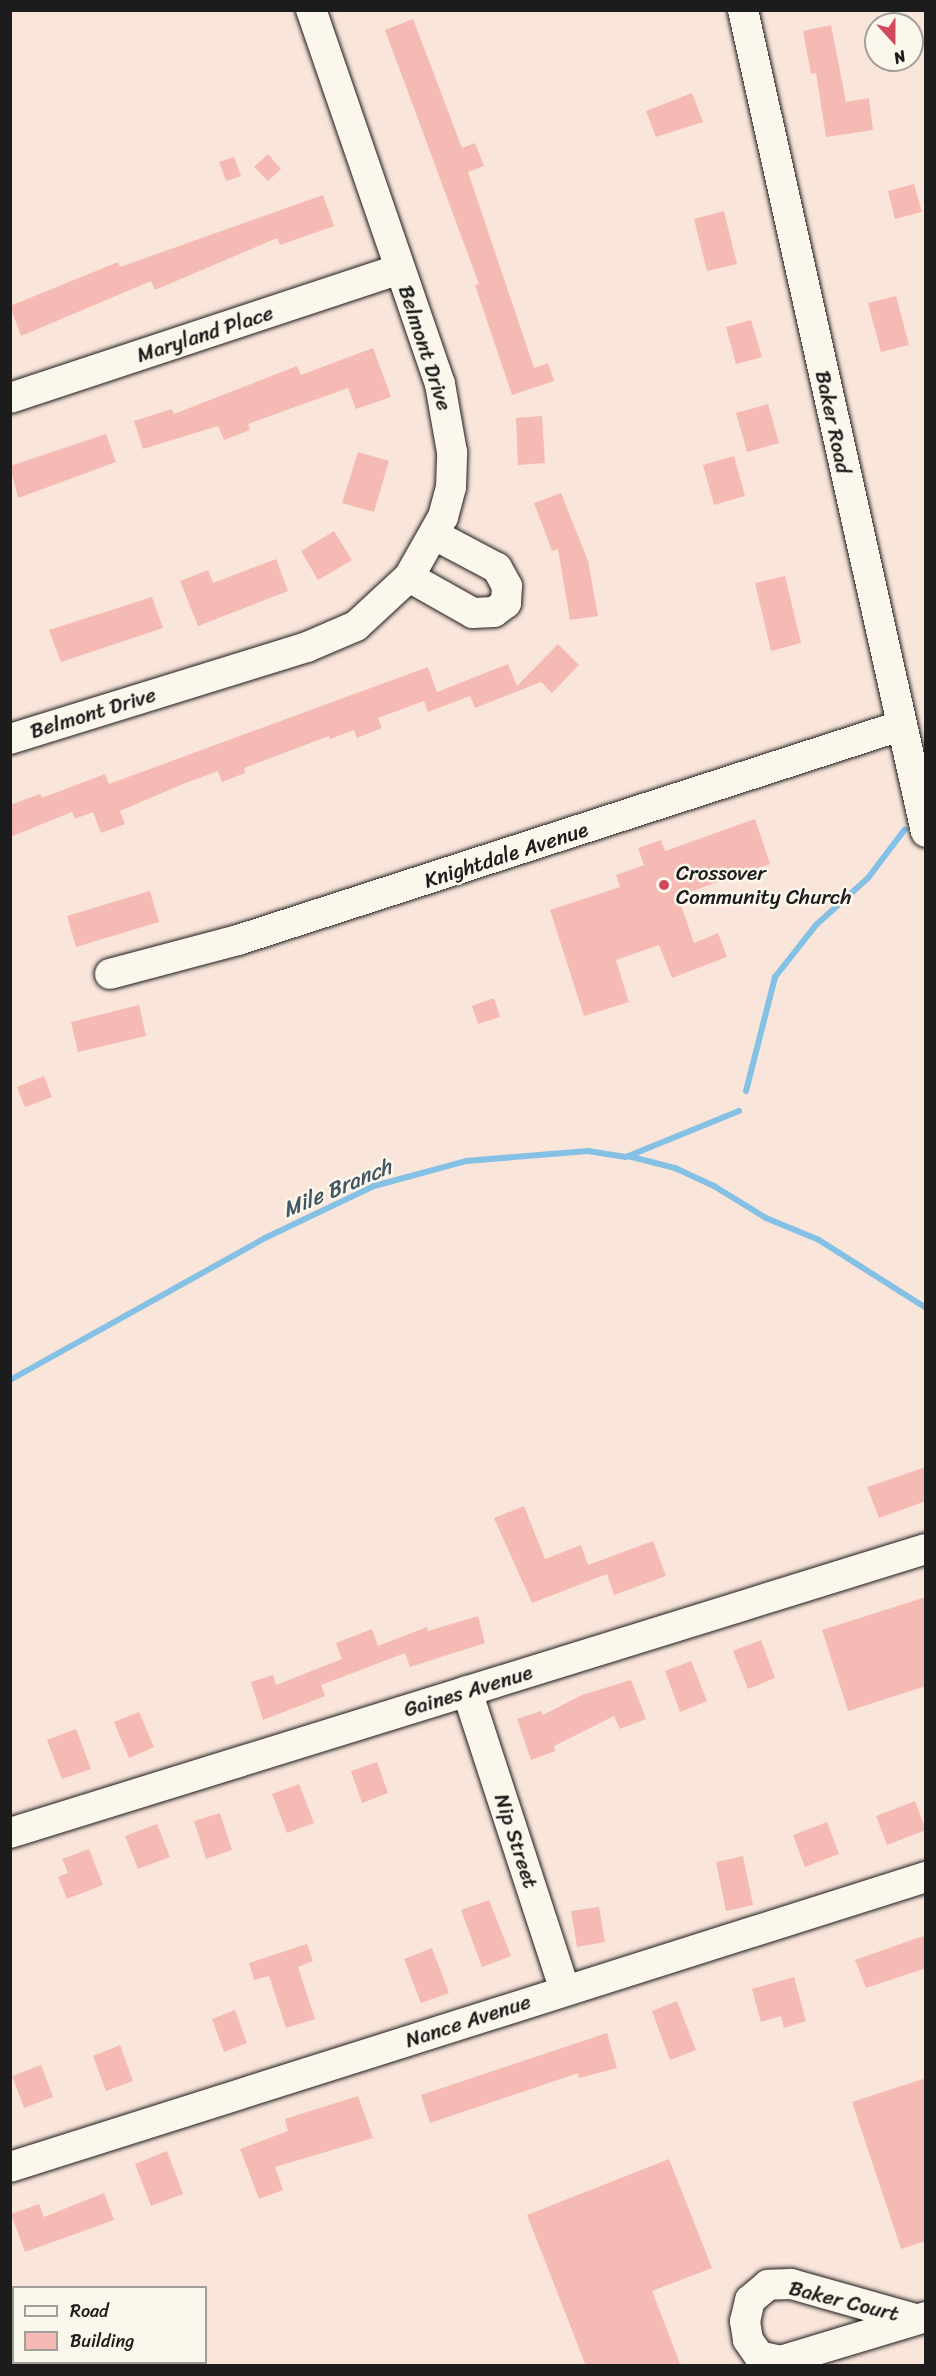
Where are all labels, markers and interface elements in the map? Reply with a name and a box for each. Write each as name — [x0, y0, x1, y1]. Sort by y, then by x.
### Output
north arrow — [864, 12, 924, 72]
text: N — [890, 42, 910, 73]
street label: Belmont Drive — [393, 282, 457, 414]
street label: Maryland Place — [134, 300, 276, 368]
street label: Baker Road — [810, 368, 856, 476]
street label: Belmont Drive — [27, 682, 159, 744]
street label: Knightdale Avenue — [421, 817, 591, 893]
place label: Crossover Community Church — [676, 860, 851, 910]
marker: Crossover Community Church — [657, 878, 671, 892]
water label: Mile Branch — [279, 1153, 395, 1223]
street label: Gaines Avenue — [401, 1660, 535, 1722]
street label: Nip Street — [489, 1791, 543, 1891]
street label: Nance Avenue — [402, 1989, 534, 2053]
street label: Baker Court — [786, 2275, 902, 2327]
legend — [12, 2286, 207, 2364]
text: Road — [70, 2295, 109, 2327]
text: Building — [70, 2325, 134, 2357]

